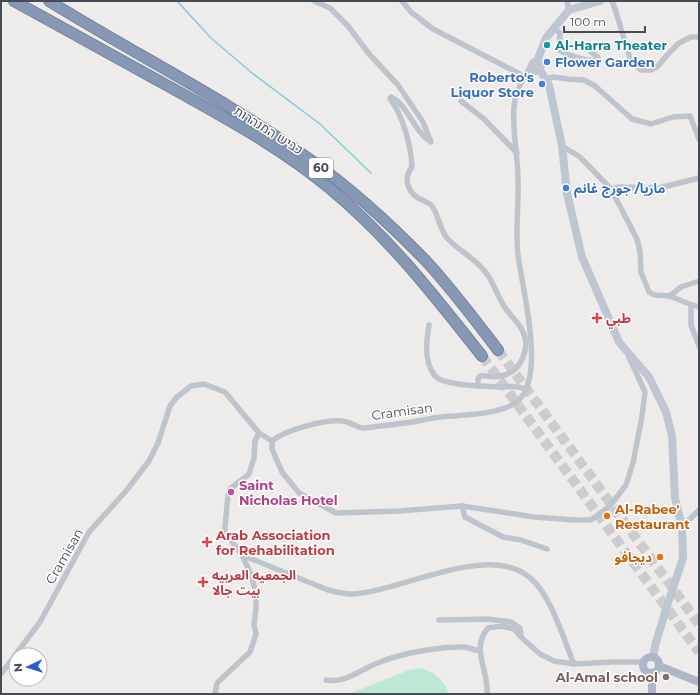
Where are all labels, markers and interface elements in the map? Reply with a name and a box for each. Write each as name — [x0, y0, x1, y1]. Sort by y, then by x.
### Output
scale bar — [564, 8, 645, 34]
text: 100 m — [570, 14, 606, 29]
place label: Al-Harra Theater — [554, 37, 668, 53]
marker: Al-Harra Theater — [542, 40, 552, 50]
place label: Flower Garden — [555, 54, 655, 70]
marker: Flower Garden — [542, 57, 552, 67]
place label: Roberto's Liquor Store — [451, 69, 534, 100]
marker: Roberto's Liquor Store — [537, 79, 547, 89]
street label: כביש המנהרות — [232, 103, 306, 157]
road number: 60 — [309, 158, 333, 178]
place label: ماريا/ جورج غانم — [574, 180, 665, 199]
marker: ماريا/ جورج غانم — [561, 183, 571, 193]
place label: طبي — [606, 310, 631, 329]
marker: طبي — [591, 312, 603, 324]
street label: Cramisan — [370, 399, 434, 423]
place label: Saint Nicholas Hotel — [239, 477, 338, 508]
marker: Saint Nicholas Hotel — [226, 487, 236, 497]
place label: Al-Rabee' Restaurant — [614, 501, 690, 532]
marker: Al-Rabee' Restaurant — [602, 511, 612, 521]
street label: Cramisan — [42, 525, 86, 587]
place label: Arab Association for Rehabilitation — [215, 527, 335, 558]
marker: Arab Association for Rehabilitation — [201, 536, 213, 548]
place label: ديجافو — [615, 549, 652, 565]
marker: ديجافو — [655, 552, 665, 562]
place label: الجمعيه العربيه بيت جالا — [212, 567, 296, 598]
marker: الجمعيه العربيه بيت جالا — [197, 576, 209, 588]
north arrow — [8, 647, 48, 687]
text: N — [11, 663, 25, 673]
place label: Al-Amal school — [555, 669, 658, 685]
marker: Al-Amal school — [661, 672, 671, 682]

